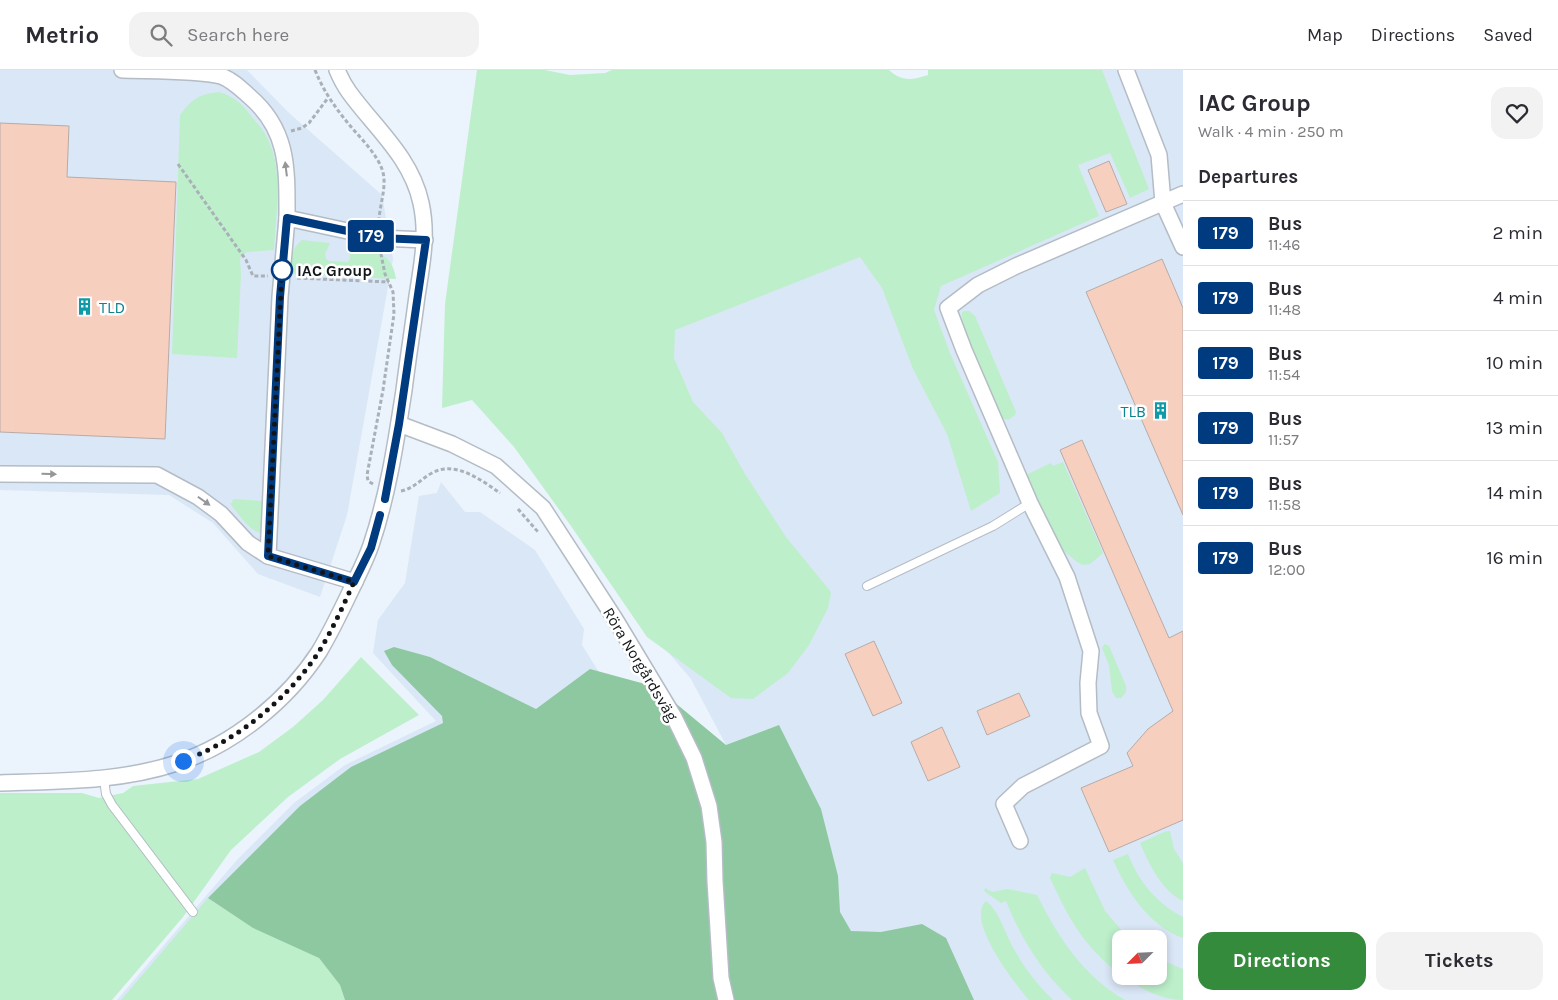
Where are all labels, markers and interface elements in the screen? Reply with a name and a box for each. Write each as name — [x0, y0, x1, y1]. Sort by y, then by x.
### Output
search box — [129, 12, 479, 57]
text: Metrio — [25, 21, 99, 49]
icon: search — [147, 21, 175, 49]
text: Search here — [187, 24, 289, 46]
text: Map — [1307, 24, 1343, 46]
text: Directions — [1371, 24, 1455, 46]
text: Saved — [1483, 24, 1533, 46]
button: heart — [1491, 87, 1543, 139]
text: IAC Group — [1198, 89, 1311, 117]
text: Walk · 4 min · 250 m — [1198, 122, 1344, 141]
one-way arrow — [282, 161, 290, 177]
text: Departures — [1198, 166, 1298, 188]
text: Bus — [1268, 213, 1302, 235]
line badge: 179 — [342, 220, 400, 252]
text: 179 — [1212, 222, 1239, 244]
text: 2 min — [1493, 222, 1543, 244]
text: 179 — [358, 225, 384, 247]
text: 11:46 — [1268, 235, 1300, 254]
marker: IAC Group — [271, 259, 293, 281]
place label: IAC Group — [297, 261, 372, 280]
text: Bus — [1268, 278, 1302, 300]
text: 179 — [1212, 287, 1239, 309]
text: 4 min — [1493, 287, 1543, 309]
building icon: TLD — [75, 297, 95, 317]
place label: TLD — [99, 298, 125, 317]
text: 11:48 — [1268, 300, 1301, 319]
text: Bus — [1268, 343, 1302, 365]
text: 179 — [1212, 352, 1239, 374]
text: 10 min — [1486, 352, 1543, 374]
text: 11:54 — [1268, 365, 1300, 384]
building icon: TLB — [1150, 401, 1170, 421]
place label: TLB — [1121, 402, 1146, 421]
text: Bus — [1268, 408, 1302, 430]
text: 179 — [1212, 417, 1239, 439]
text: 13 min — [1486, 417, 1543, 439]
text: 11:57 — [1268, 430, 1299, 449]
one-way arrow — [41, 470, 57, 478]
text: Bus — [1268, 473, 1302, 495]
text: 179 — [1212, 482, 1239, 504]
text: 14 min — [1487, 482, 1543, 504]
text: 11:58 — [1268, 495, 1301, 514]
one-way arrow — [197, 496, 210, 507]
text: Bus — [1268, 538, 1302, 560]
text: 179 — [1212, 547, 1239, 569]
text: 16 min — [1486, 547, 1543, 569]
text: 12:00 — [1268, 560, 1305, 579]
street label: Röra Norgårdsväg — [599, 604, 682, 725]
your location — [171, 749, 196, 774]
north arrow — [1112, 930, 1168, 985]
map controls — [1112, 930, 1167, 985]
button: Directions — [1198, 932, 1366, 990]
button: Tickets — [1376, 932, 1543, 990]

